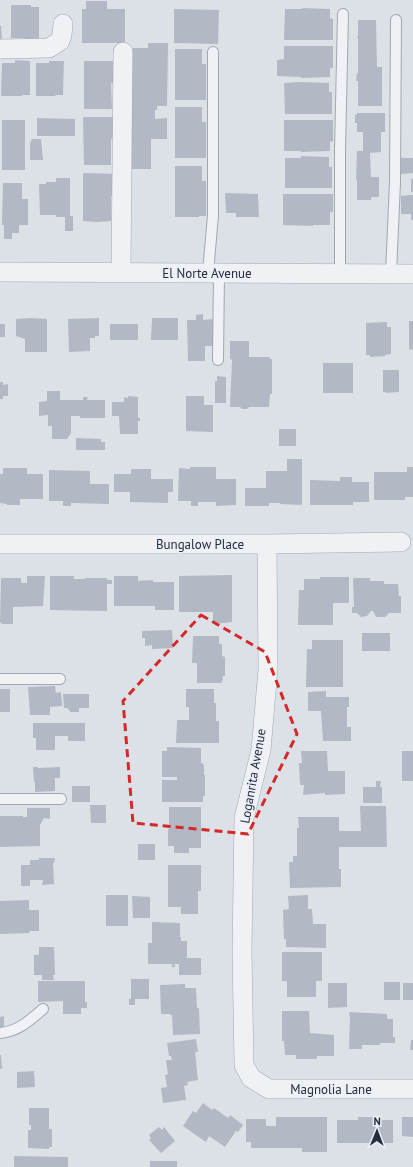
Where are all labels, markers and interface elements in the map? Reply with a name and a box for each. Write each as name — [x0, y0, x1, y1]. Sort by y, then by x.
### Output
street label: El Norte Avenue — [162, 265, 252, 282]
street label: Bungalow Place — [156, 536, 244, 553]
street label: Loganrita Avenue — [236, 727, 270, 825]
street label: Magnolia Lane — [290, 1081, 372, 1098]
north arrow — [357, 1111, 397, 1151]
text: N — [373, 1114, 381, 1128]

